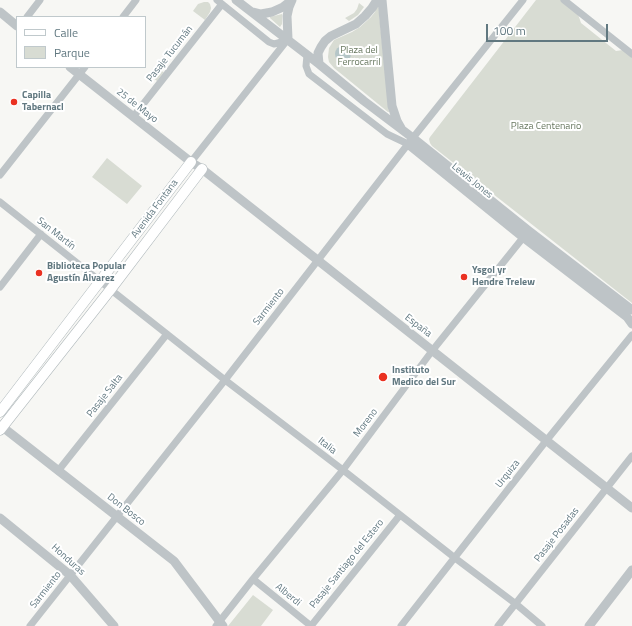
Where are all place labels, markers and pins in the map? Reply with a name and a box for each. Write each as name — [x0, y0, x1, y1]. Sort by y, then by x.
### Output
place label: Capilla Tabernacl — [22, 90, 64, 114]
marker: Capilla Tabernacl — [9, 97, 19, 107]
place label: Biblioteca Popular Agustín Álvarez — [47, 261, 126, 284]
place label: Ysgol yr Hendre Trelew — [472, 265, 535, 288]
marker: Biblioteca Popular Agustín Álvarez — [34, 268, 44, 278]
marker: Ysgol yr Hendre Trelew — [459, 272, 469, 282]
place label: Instituto Medico del Sur — [392, 365, 456, 388]
marker: Instituto Medico del Sur — [377, 371, 389, 383]

